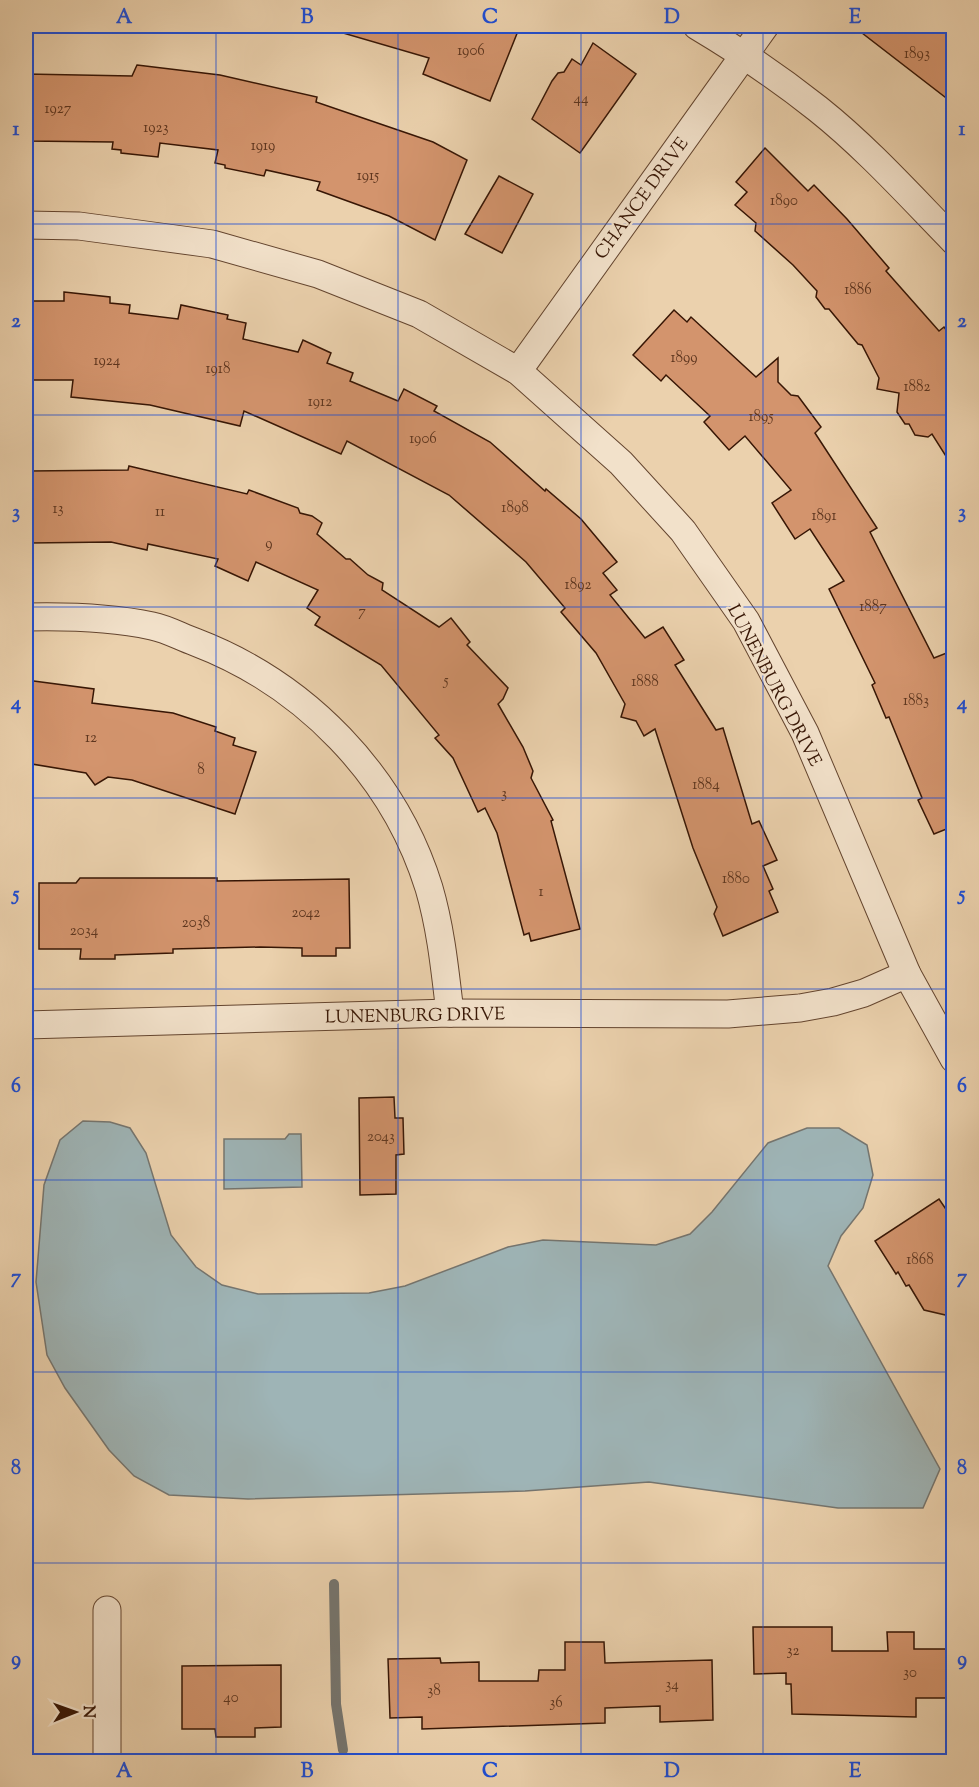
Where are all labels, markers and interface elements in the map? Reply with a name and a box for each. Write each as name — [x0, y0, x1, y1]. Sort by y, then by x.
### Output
text: A — [116, 4, 133, 33]
text: B — [301, 4, 314, 33]
text: C — [482, 4, 498, 33]
text: D — [664, 4, 680, 33]
text: E — [849, 4, 862, 33]
house number: 1906 — [457, 41, 485, 62]
house number: 1893 — [904, 44, 930, 65]
house number: 44 — [573, 89, 589, 110]
house number: 1927 — [45, 99, 72, 120]
text: 1 — [13, 116, 20, 145]
text: 1 — [959, 116, 966, 145]
house number: 1923 — [143, 118, 169, 139]
street label: CHANCE DRIVE — [589, 133, 696, 266]
house number: 1919 — [251, 136, 275, 157]
house number: 1915 — [357, 166, 379, 187]
house number: 1890 — [770, 191, 798, 212]
house number: 1886 — [844, 280, 872, 301]
text: 2 — [11, 308, 21, 337]
text: 2 — [957, 308, 967, 337]
house number: 1899 — [670, 348, 698, 369]
house number: 1924 — [94, 351, 121, 372]
house number: 1918 — [206, 359, 230, 380]
house number: 1882 — [904, 377, 930, 398]
house number: 1912 — [308, 392, 332, 413]
house number: 1895 — [748, 407, 774, 428]
house number: 1906 — [409, 429, 437, 450]
house number: 1898 — [501, 498, 529, 519]
text: 3 — [12, 499, 20, 528]
house number: 13 — [52, 499, 64, 520]
text: 3 — [958, 499, 966, 528]
house number: 11 — [155, 502, 165, 523]
house number: 1891 — [812, 506, 837, 527]
house number: 9 — [265, 534, 273, 555]
house number: 1892 — [565, 575, 591, 596]
house number: 1887 — [859, 597, 887, 618]
street label: LUNENBURG DRIVE — [719, 600, 827, 772]
house number: 7 — [358, 602, 366, 623]
house number: 5 — [442, 671, 449, 692]
house number: 1888 — [631, 672, 659, 693]
text: 4 — [10, 690, 21, 719]
text: 4 — [956, 690, 967, 719]
house number: 1883 — [903, 691, 929, 712]
house number: 12 — [85, 728, 97, 749]
house number: 8 — [197, 760, 205, 781]
house number: 1884 — [692, 775, 720, 796]
house number: 3 — [501, 784, 507, 805]
house number: 1880 — [722, 869, 750, 890]
text: 5 — [11, 881, 20, 910]
text: 5 — [957, 881, 966, 910]
house number: 1 — [538, 882, 544, 903]
house number: 2042 — [292, 903, 320, 924]
house number: 2038 — [182, 913, 210, 934]
house number: 2034 — [70, 921, 99, 942]
street label: LUNENBURG DRIVE — [325, 1002, 505, 1032]
text: 6 — [11, 1073, 21, 1102]
text: 6 — [957, 1073, 967, 1102]
house number: 2043 — [367, 1127, 395, 1148]
house number: 1868 — [906, 1250, 934, 1271]
text: 7 — [11, 1264, 22, 1293]
text: 7 — [957, 1264, 968, 1293]
text: 8 — [11, 1455, 21, 1484]
text: 8 — [957, 1455, 967, 1484]
house number: 32 — [786, 1641, 800, 1662]
text: 9 — [11, 1646, 21, 1675]
text: 9 — [957, 1646, 967, 1675]
house number: 30 — [903, 1663, 917, 1684]
house number: 34 — [665, 1675, 679, 1696]
house number: 38 — [427, 1681, 441, 1702]
north arrow — [45, 1682, 105, 1742]
house number: 40 — [223, 1688, 239, 1709]
house number: 36 — [549, 1693, 563, 1714]
text: N — [76, 1705, 99, 1719]
text: A — [116, 1758, 133, 1787]
text: B — [301, 1758, 314, 1787]
text: C — [482, 1758, 498, 1787]
text: D — [664, 1758, 680, 1787]
text: E — [849, 1758, 862, 1787]

